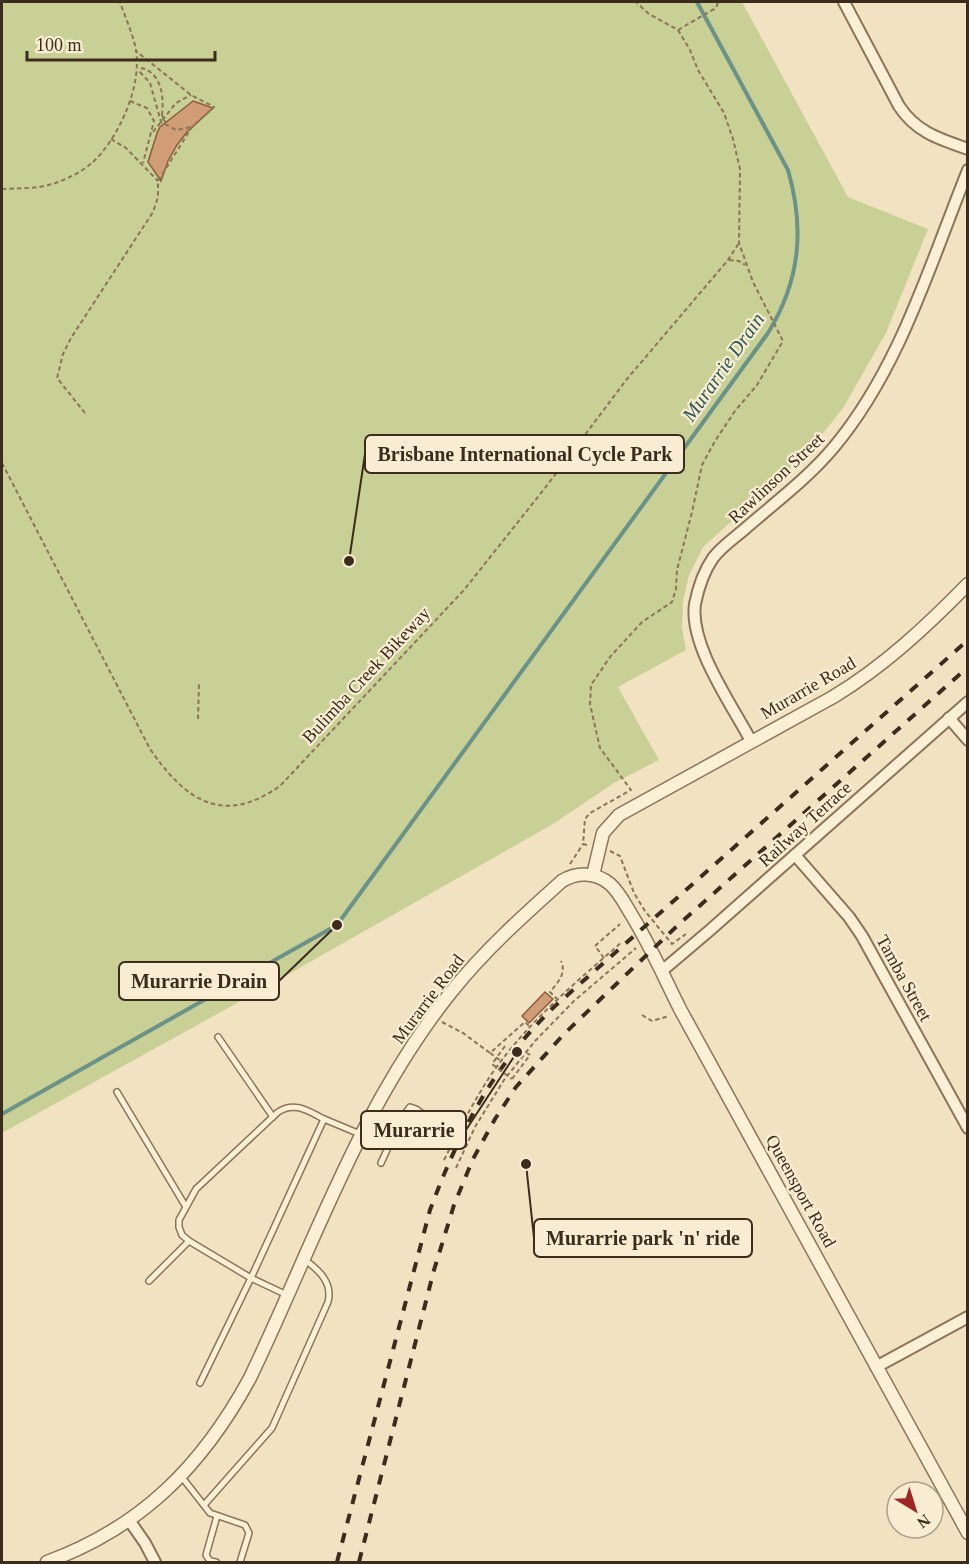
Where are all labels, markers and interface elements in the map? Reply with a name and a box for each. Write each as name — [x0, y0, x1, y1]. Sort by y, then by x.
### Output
scale bar — [27, 24, 214, 62]
text: 100 m — [36, 35, 82, 55]
water label: Murarrie Drain — [677, 309, 768, 426]
street label: Rawlinson Street — [724, 429, 828, 527]
callout: Brisbane International Cycle Park — [365, 435, 684, 473]
text: Brisbane International Cycle Park — [378, 443, 673, 466]
street label: Bulimba Creek Bikeway — [298, 603, 434, 747]
street label: Murarrie Road — [757, 653, 859, 723]
street label: Railway Terrace — [755, 777, 855, 871]
street label: Tamba Street — [872, 932, 936, 1024]
street label: Murarrie Road — [388, 950, 468, 1048]
callout: Murarrie Drain — [119, 962, 279, 1000]
text: Murarrie Drain — [131, 970, 267, 992]
callout: Murarrie — [361, 1111, 466, 1149]
text: Murarrie — [373, 1119, 455, 1141]
street label: Queensport Road — [762, 1131, 840, 1251]
callout: Murarrie park 'n' ride — [534, 1219, 752, 1257]
text: Murarrie park 'n' ride — [546, 1227, 740, 1250]
north arrow — [885, 1480, 945, 1540]
text: N — [914, 1511, 934, 1532]

